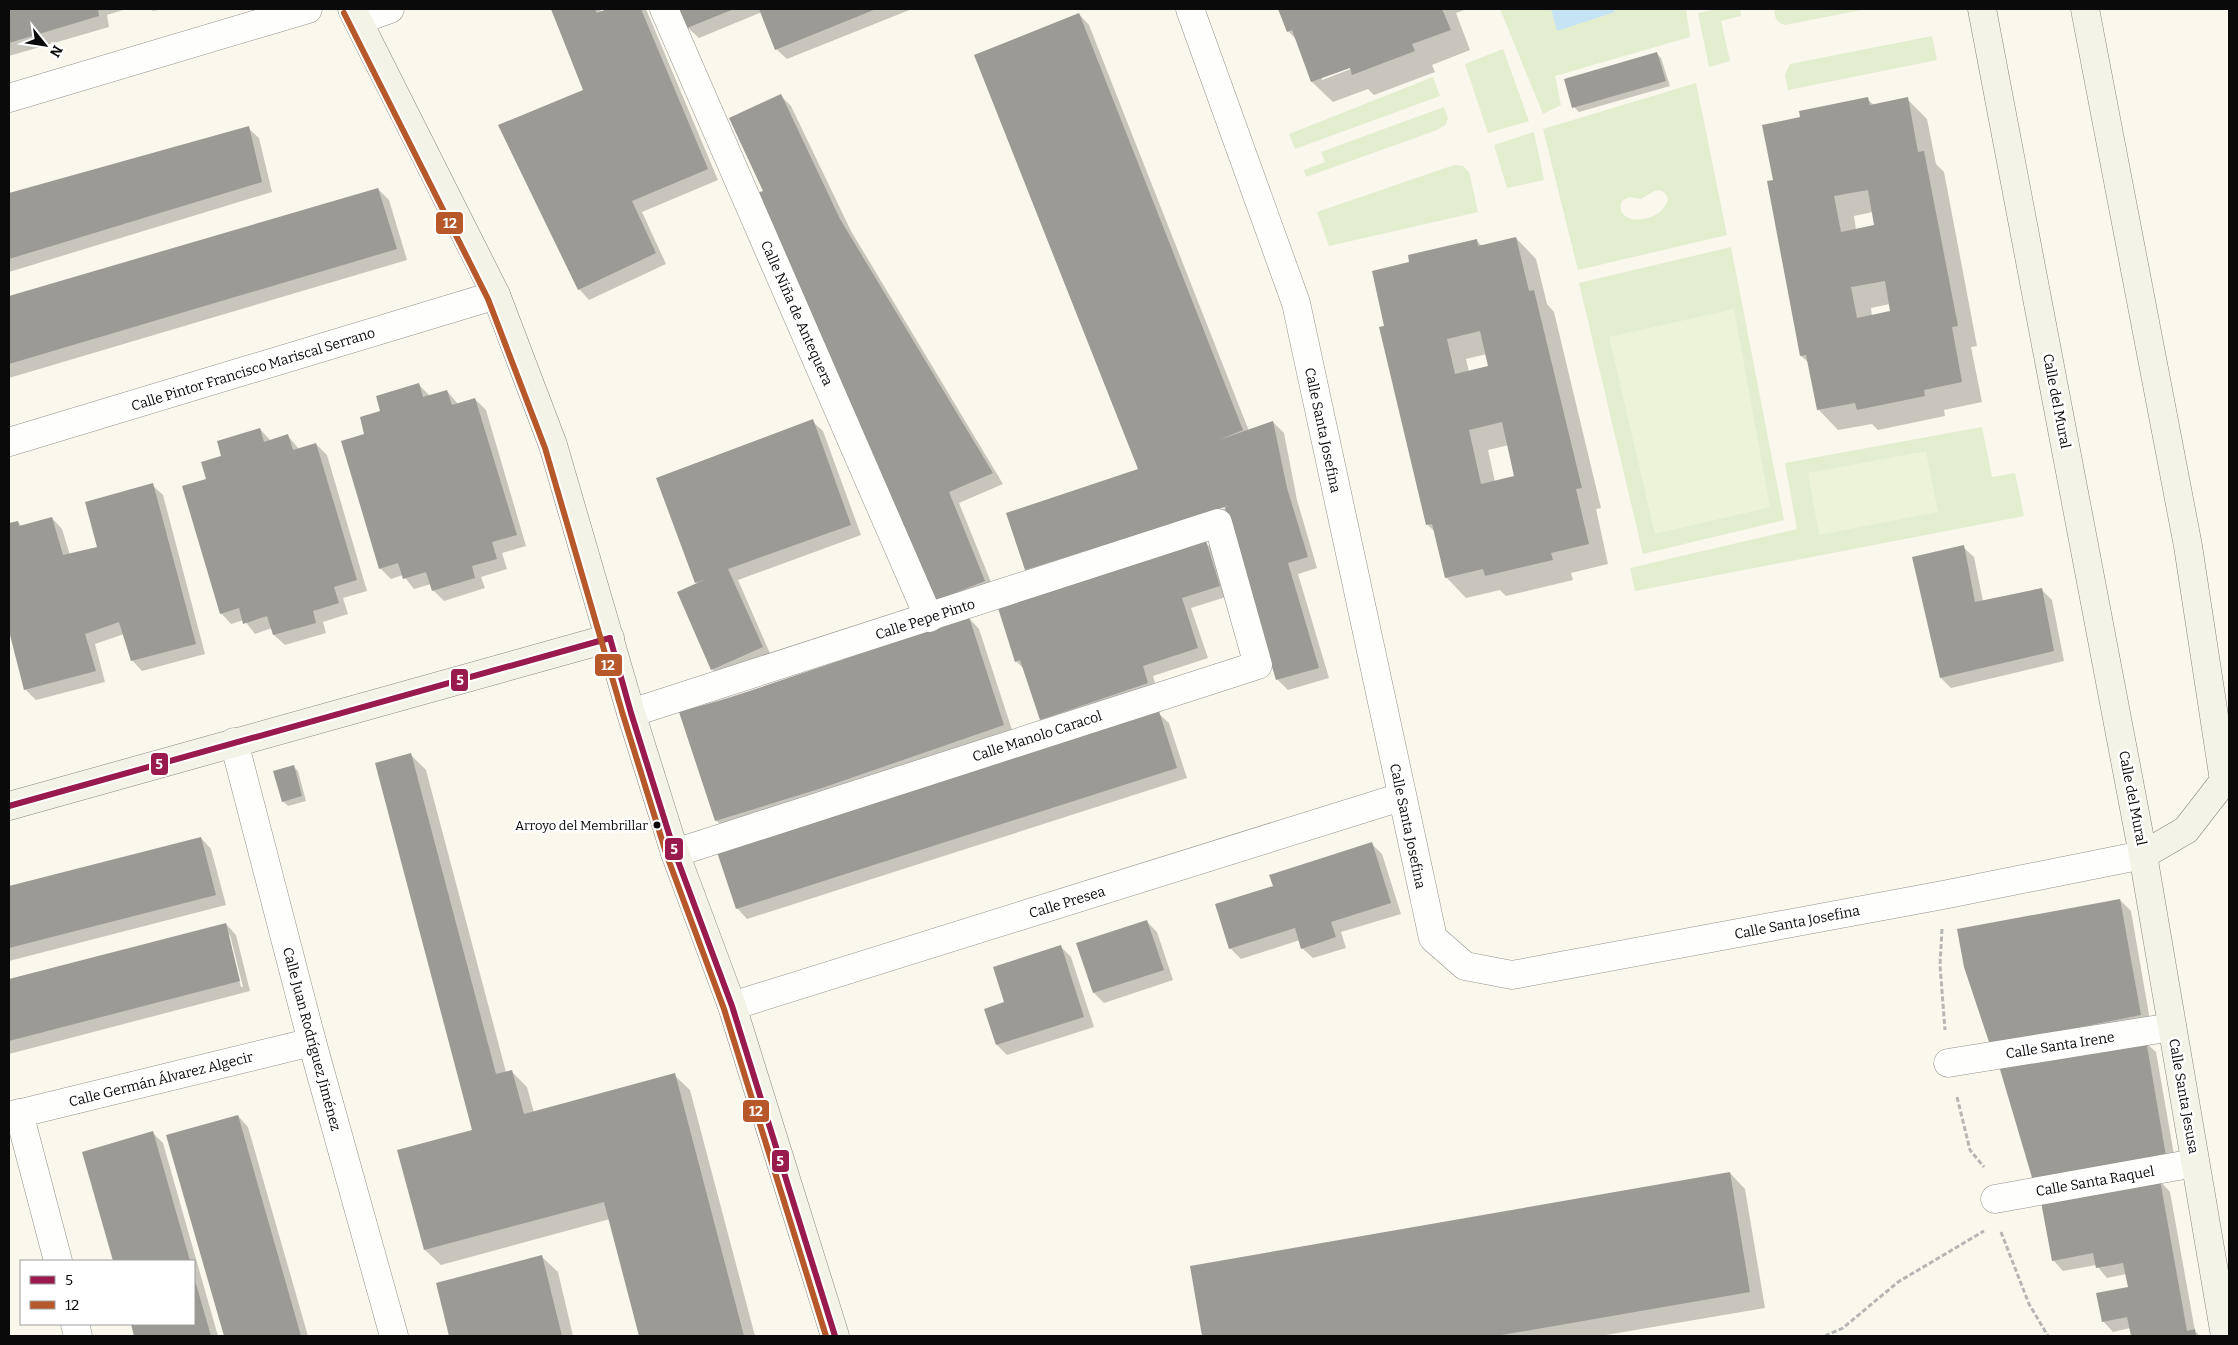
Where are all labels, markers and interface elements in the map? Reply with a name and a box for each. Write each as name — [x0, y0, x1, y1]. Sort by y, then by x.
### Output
north arrow — [20, 20, 70, 70]
text: N — [46, 42, 66, 60]
line badge: 12 — [435, 211, 464, 235]
text: 12 — [443, 215, 457, 232]
street label: Calle Niña de Antequera — [757, 238, 836, 389]
street label: Calle Pintor Francisco Mariscal Serrano — [129, 324, 377, 415]
street label: Calle del Mural — [2039, 352, 2074, 450]
street label: Calle Santa Josefina — [1301, 366, 1344, 495]
street label: Calle Pepe Pinto — [873, 595, 977, 644]
line badge: 12 — [594, 653, 623, 677]
text: 12 — [601, 657, 615, 674]
line badge: 5 — [450, 668, 469, 692]
text: 5 — [456, 672, 464, 689]
street label: Calle Manolo Caracol — [970, 707, 1104, 765]
street label: Calle del Mural — [2115, 749, 2150, 847]
line badge: 5 — [150, 752, 169, 776]
text: 5 — [155, 756, 163, 773]
street label: Calle Santa Josefina — [1386, 762, 1429, 891]
place label: Arroyo del Membrillar — [515, 818, 648, 833]
marker: Arroyo del Membrillar — [652, 820, 662, 830]
line badge: 5 — [664, 837, 684, 861]
text: 5 — [670, 841, 678, 858]
street label: Calle Presea — [1027, 883, 1108, 922]
street label: Calle Santa Josefina — [1733, 902, 1862, 943]
street label: Calle Juan Rodríguez Jiménez — [279, 945, 344, 1133]
street label: Calle Santa Irene — [2004, 1029, 2116, 1062]
street label: Calle Santa Jesusa — [2165, 1037, 2202, 1155]
street label: Calle Germán Álvarez Algecir — [67, 1047, 255, 1111]
line badge: 12 — [742, 1099, 770, 1123]
text: 12 — [749, 1103, 763, 1120]
line badge: 5 — [771, 1149, 790, 1173]
text: 5 — [776, 1153, 784, 1170]
street label: Calle Santa Raquel — [2035, 1163, 2156, 1200]
legend — [20, 1260, 195, 1325]
text: 5 — [65, 1271, 73, 1289]
text: 12 — [65, 1296, 79, 1314]

